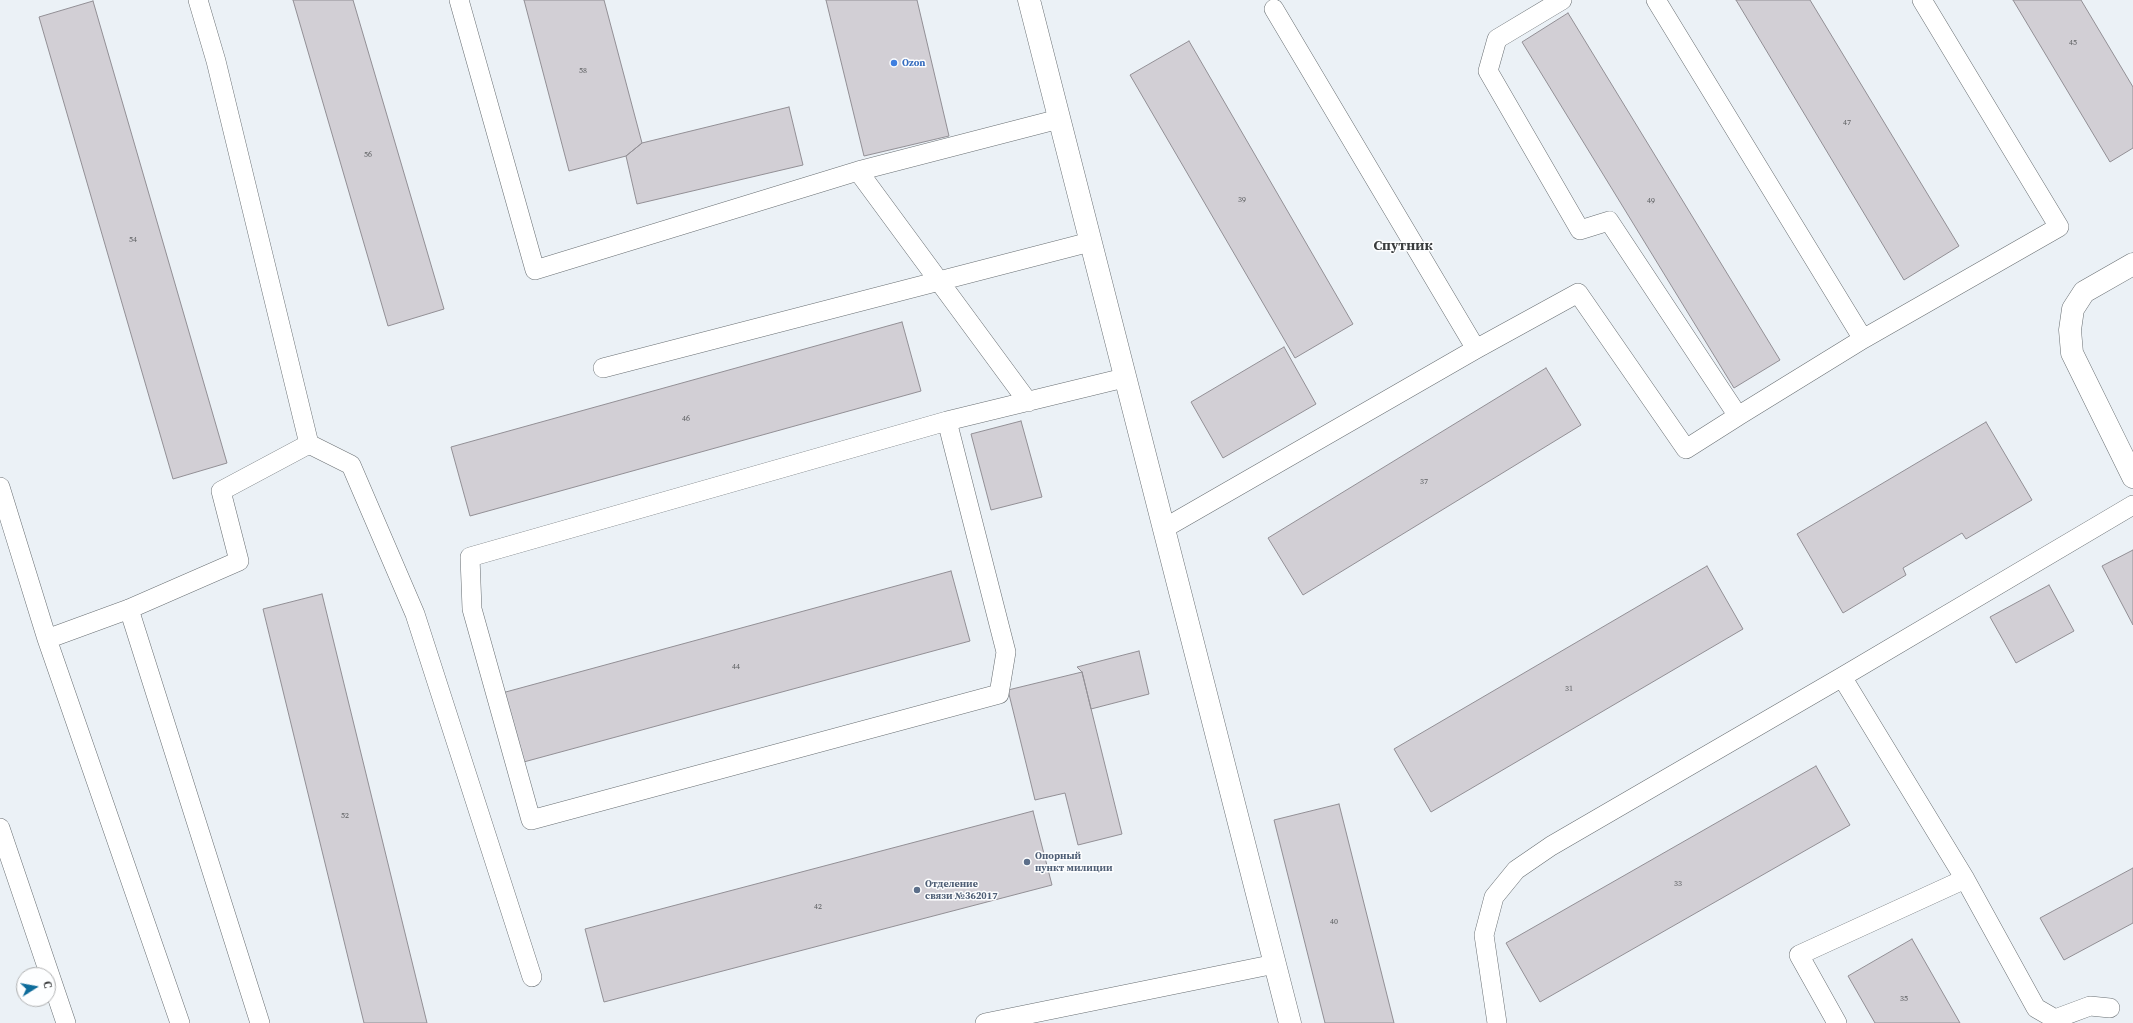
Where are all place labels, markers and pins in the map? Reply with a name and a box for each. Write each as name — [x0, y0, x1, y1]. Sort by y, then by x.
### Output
place label: Ozon — [902, 57, 925, 69]
marker: Ozon — [889, 58, 899, 68]
place label: Опорный пункт милиции — [1035, 850, 1113, 874]
marker: Опорный пункт милиции — [1022, 857, 1032, 867]
place label: Отделение связи №362017 — [925, 878, 998, 902]
marker: Отделение связи №362017 — [912, 885, 922, 895]

